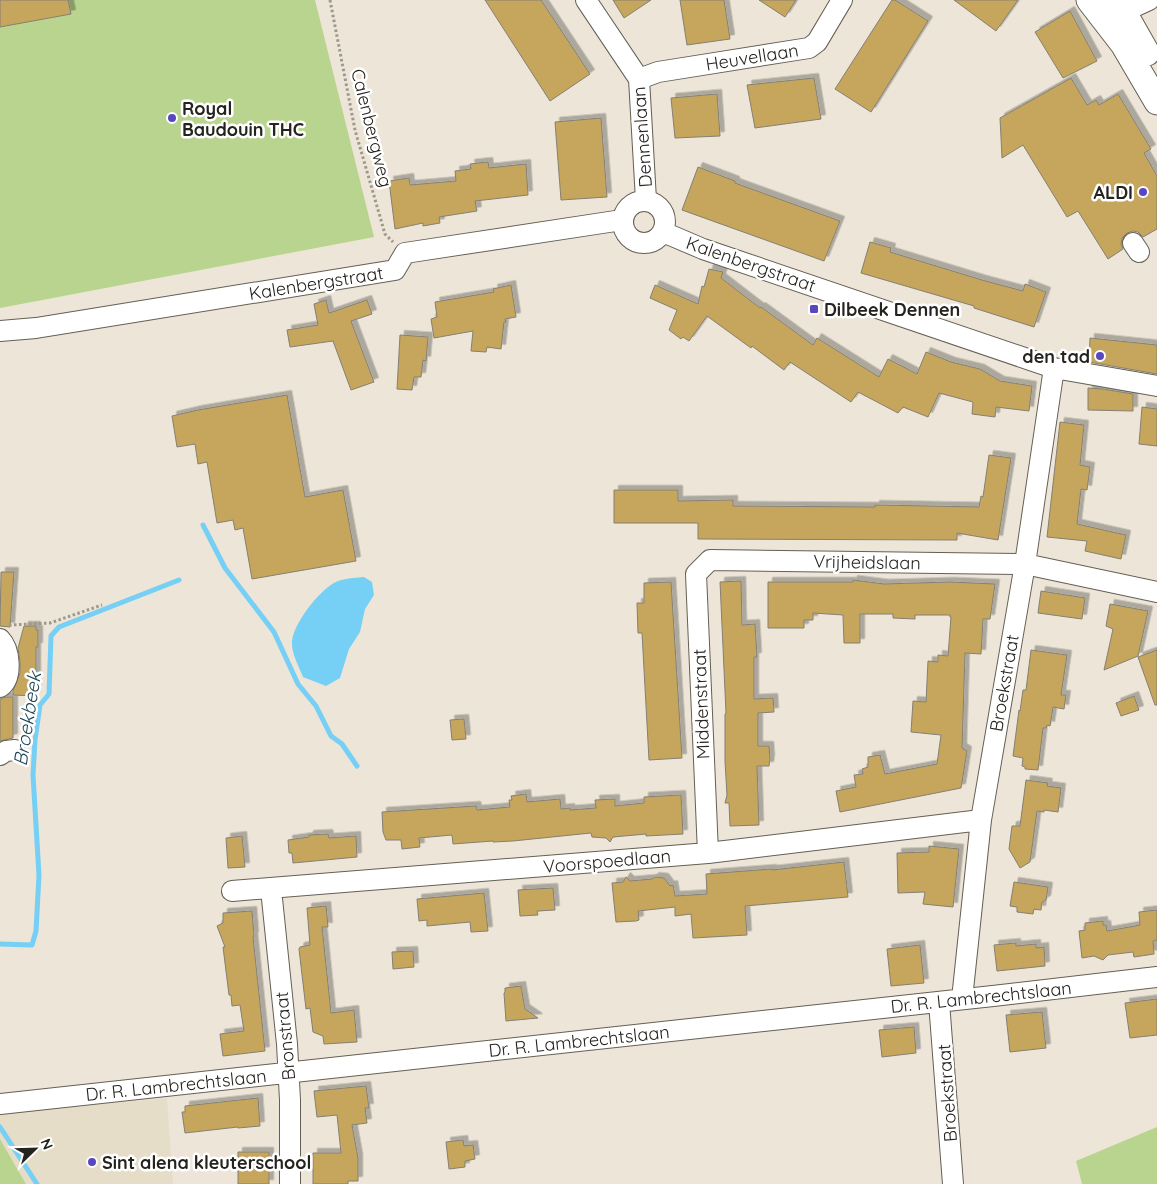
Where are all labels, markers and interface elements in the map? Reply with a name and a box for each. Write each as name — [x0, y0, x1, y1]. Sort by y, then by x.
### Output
street label: Heuvellaan — [704, 38, 800, 76]
street label: Calenbergweg — [346, 67, 398, 189]
street label: Dennenlaan — [627, 86, 657, 188]
place label: Royal Baudouin THC — [182, 97, 304, 141]
marker: Royal Baudouin THC — [166, 112, 178, 124]
place label: ALDI — [1094, 181, 1133, 204]
marker: ALDI — [1137, 186, 1149, 198]
street label: Kalenbergstraat — [683, 231, 819, 297]
street label: Kalenbergstraat — [247, 261, 385, 305]
place label: Dilbeek Dennen — [824, 298, 960, 321]
marker: Dilbeek Dennen — [808, 303, 820, 315]
place label: den tad — [1022, 345, 1090, 368]
marker: den tad — [1094, 350, 1106, 362]
street label: Vrijheidslaan — [813, 550, 921, 574]
street label: Broekstraat — [984, 633, 1024, 733]
street label: Middenstraat — [688, 648, 714, 760]
water label: Broekbeek — [8, 669, 47, 768]
street label: Voorspoedlaan — [542, 844, 672, 878]
street label: Dr. R. Lambrechtslaan — [889, 976, 1073, 1018]
street label: Bronstraat — [270, 991, 300, 1081]
street label: Dr. R. Lambrechtslaan — [487, 1020, 671, 1062]
street label: Broekstraat — [932, 1043, 962, 1143]
street label: Dr. R. Lambrechtslaan — [84, 1064, 268, 1106]
north arrow — [10, 1124, 60, 1174]
text: N — [37, 1136, 57, 1152]
place label: Sint alena kleuterschool — [102, 1151, 311, 1174]
marker: Sint alena kleuterschool — [86, 1156, 98, 1168]

